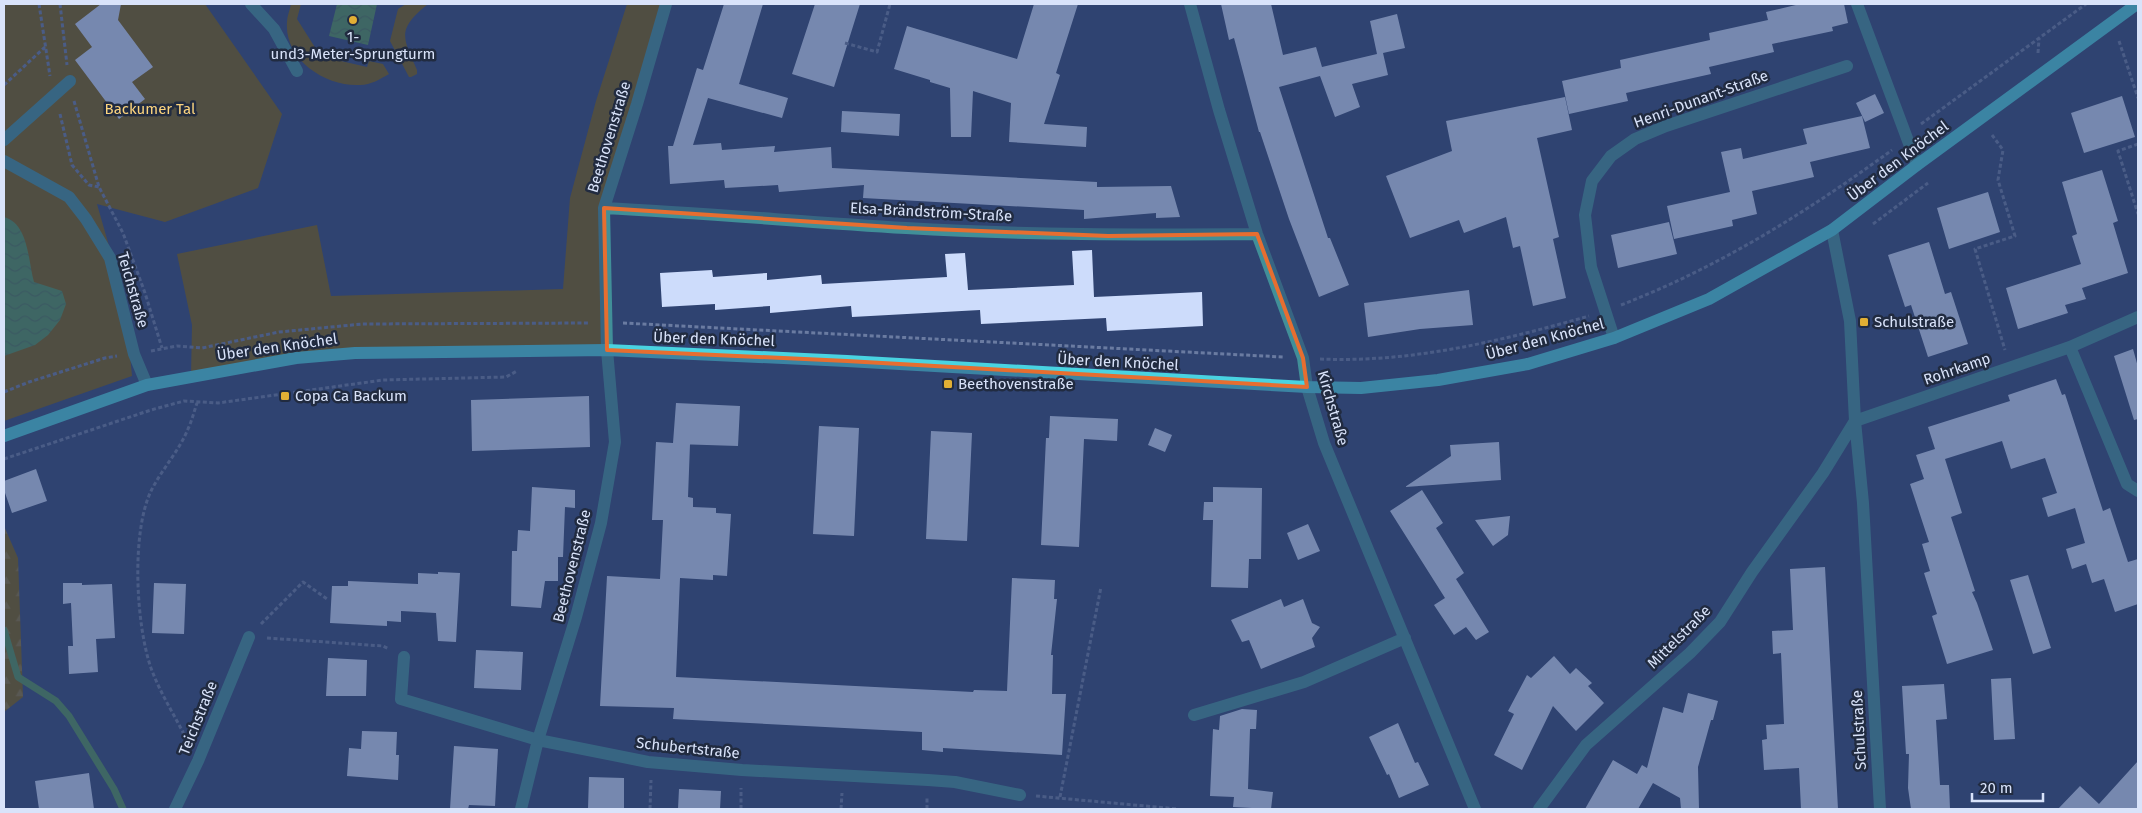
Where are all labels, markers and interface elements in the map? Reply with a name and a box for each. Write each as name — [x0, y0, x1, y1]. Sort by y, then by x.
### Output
marker: 1- und3-Meter-Sprungturm — [347, 14, 359, 26]
place label: 1- und3-Meter-Sprungturm — [271, 28, 435, 63]
street label: Henri-Dunant-Straße — [1631, 66, 1771, 132]
street label: Beethovenstraße — [583, 79, 635, 195]
park label: Backumer Tal — [105, 100, 196, 118]
street label: Über den Knöchel — [1844, 117, 1952, 205]
street label: Elsa-Brändström-Straße — [849, 199, 1013, 225]
street label: Teichstraße — [114, 250, 152, 330]
place label: Schulstraße — [1874, 313, 1954, 331]
street label: Über den Knöchel — [1484, 314, 1607, 363]
marker: Schulstraße — [1858, 316, 1870, 328]
street label: Über den Knöchel — [653, 328, 776, 350]
street label: Über den Knöchel — [216, 330, 339, 364]
street label: Rohrkamp — [1921, 349, 1993, 389]
street label: Über den Knöchel — [1057, 350, 1180, 374]
street label: Kirchstraße — [1314, 368, 1352, 448]
place label: Beethovenstraße — [958, 375, 1074, 393]
marker: Beethovenstraße — [942, 378, 954, 390]
place label: Copa Ca Backum — [295, 387, 407, 405]
marker: Copa Ca Backum — [279, 390, 291, 402]
street label: Beethovenstraße — [549, 508, 595, 624]
street label: Mittelstraße — [1644, 602, 1714, 672]
street label: Teichstraße — [175, 678, 221, 758]
street label: Schulstraße — [1848, 689, 1870, 771]
street label: Schubertstraße — [635, 734, 741, 762]
scale bar — [1972, 770, 2043, 802]
text: 20 m — [1980, 779, 2013, 797]

